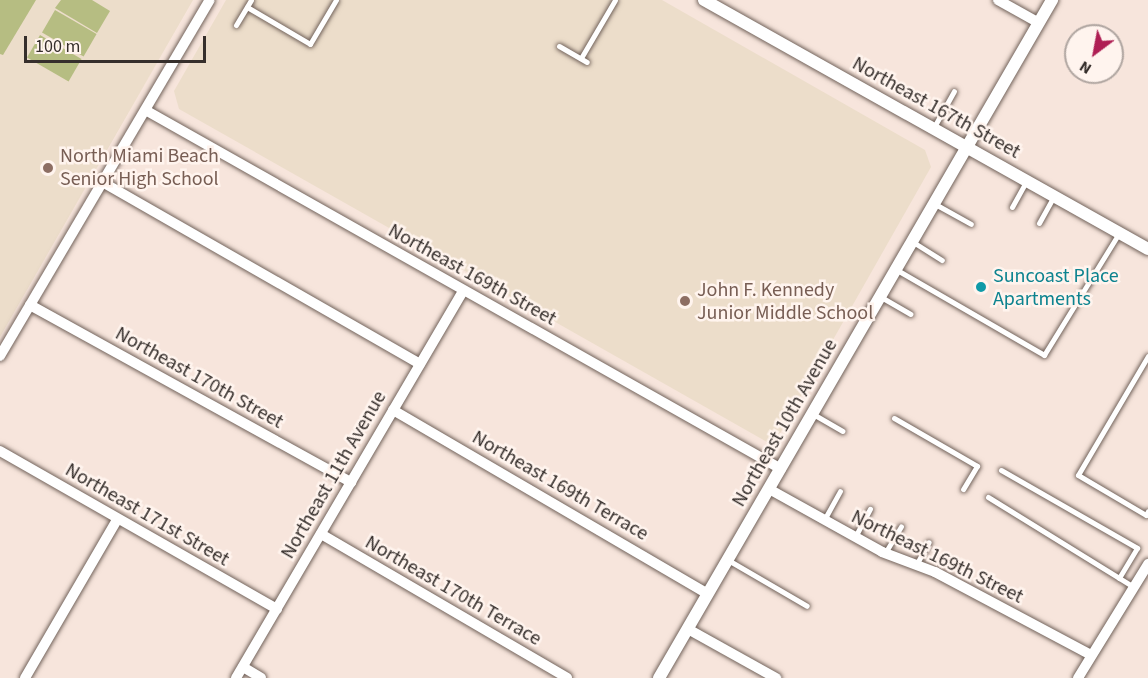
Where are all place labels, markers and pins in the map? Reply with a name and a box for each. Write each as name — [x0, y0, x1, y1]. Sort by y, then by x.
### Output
place label: North Miami Beach Senior High School — [60, 144, 219, 191]
marker: North Miami Beach Senior High School — [41, 161, 55, 175]
place label: Suncoast Place Apartments — [993, 264, 1119, 311]
place label: John F. Kennedy Junior Middle School — [697, 278, 873, 325]
marker: Suncoast Place Apartments — [974, 280, 988, 294]
marker: John F. Kennedy Junior Middle School — [678, 294, 692, 308]

